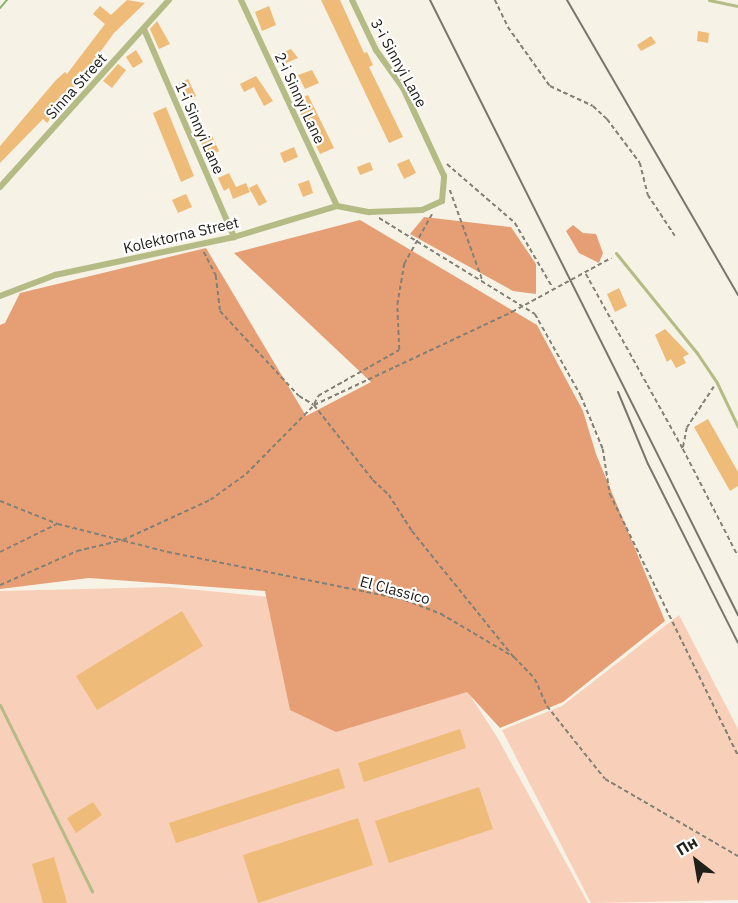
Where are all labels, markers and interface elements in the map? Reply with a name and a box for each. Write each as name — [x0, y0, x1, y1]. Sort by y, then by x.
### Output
street label: 3-i Sinnyi Lane — [367, 15, 431, 111]
street label: Sinna Street — [42, 49, 110, 123]
street label: 2-i Sinnyi Lane — [271, 49, 329, 147]
street label: 1-i Sinnyi Lane — [172, 79, 228, 177]
street label: Kolektorna Street — [122, 213, 240, 257]
street label: El Classico — [358, 572, 432, 608]
north arrow — [666, 831, 726, 891]
text: Пн — [673, 832, 701, 860]

